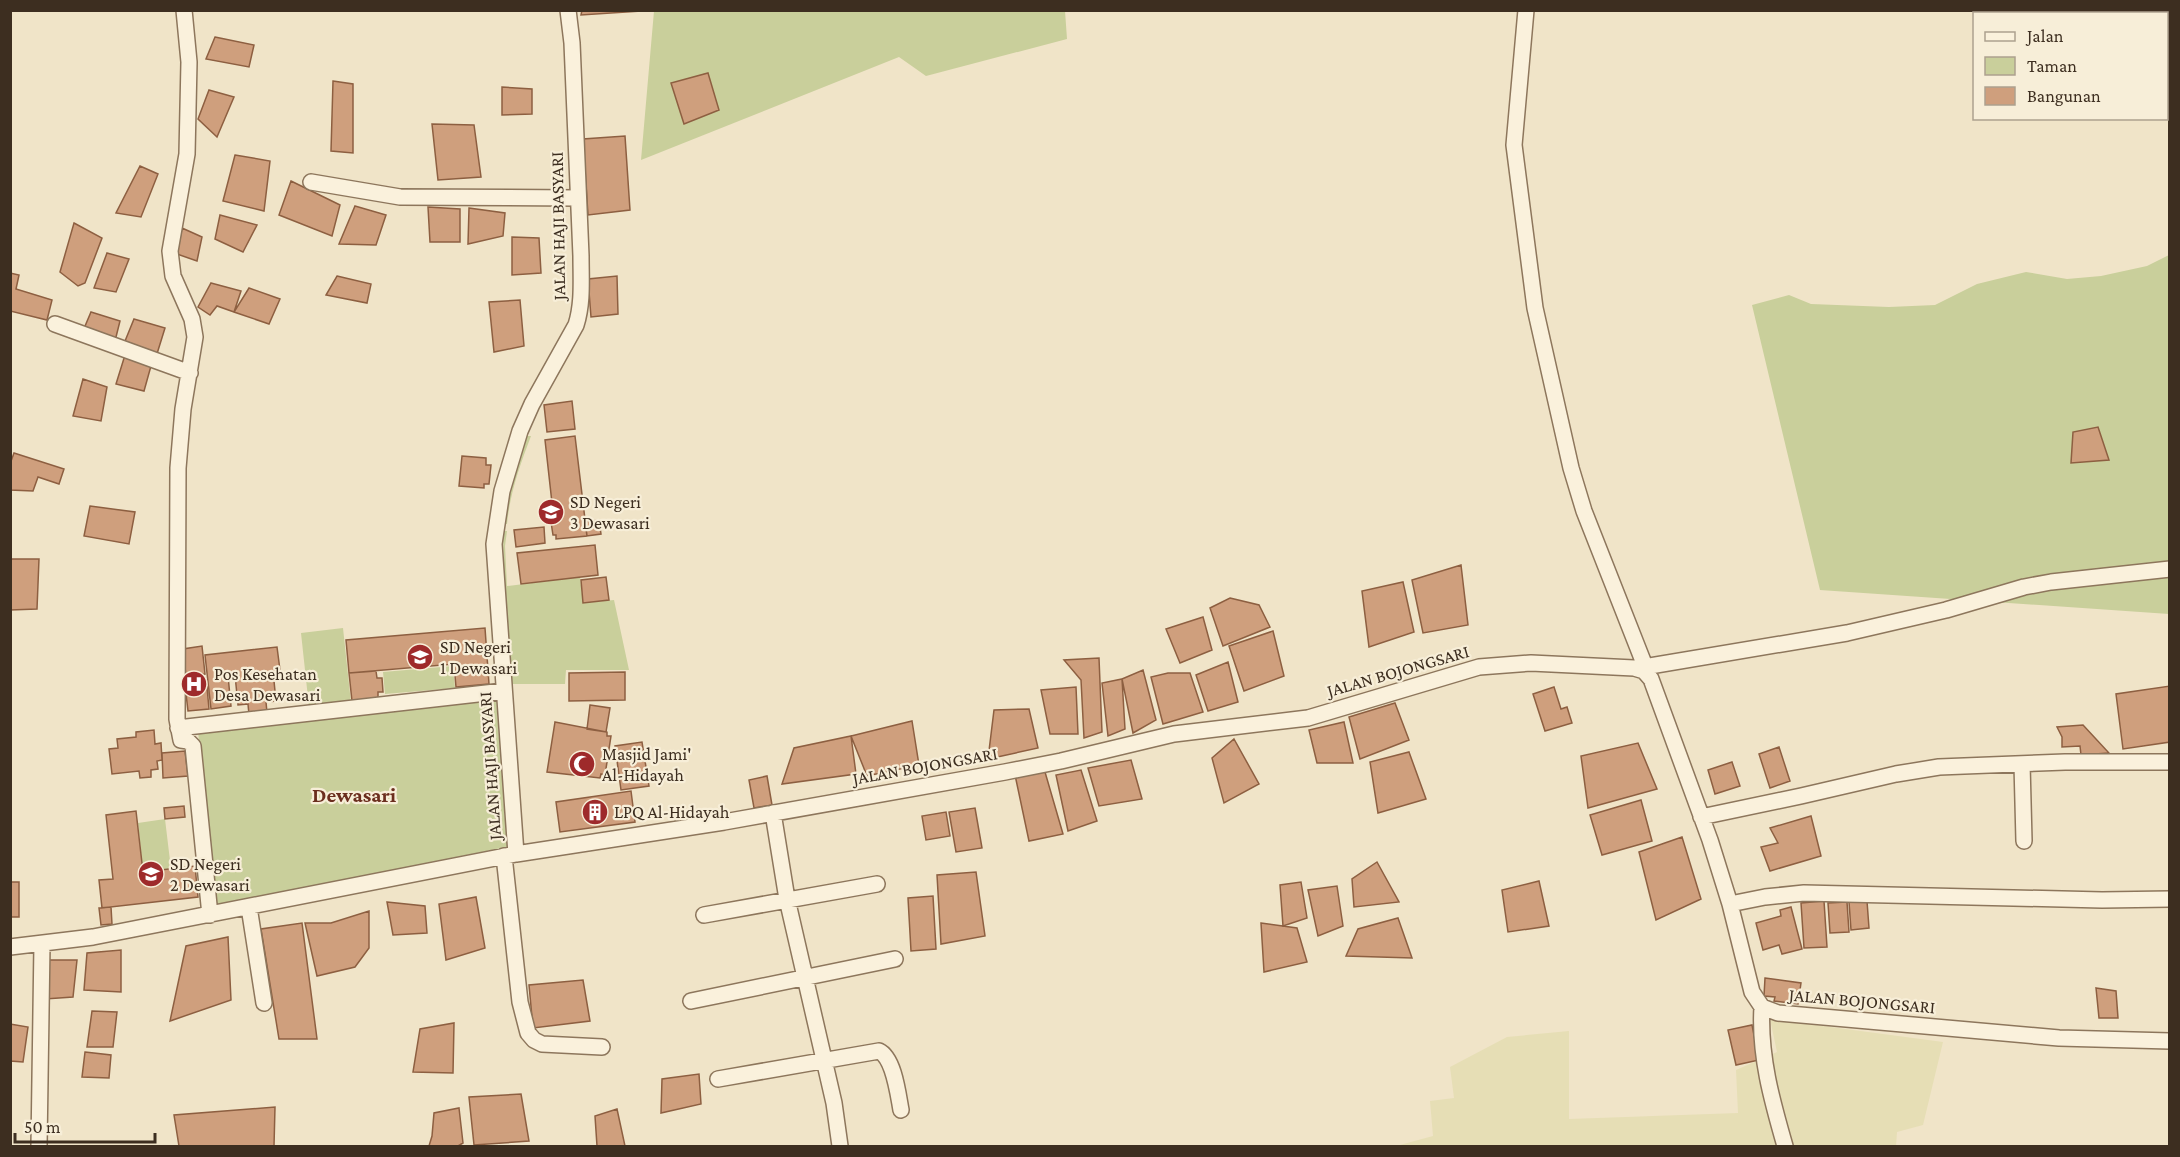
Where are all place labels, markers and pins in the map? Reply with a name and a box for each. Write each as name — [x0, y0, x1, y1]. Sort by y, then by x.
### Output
place label: SD Negeri 3 Dewasari — [570, 492, 650, 533]
school or university icon: SD Negeri 3 Dewasari — [536, 497, 566, 527]
place label: SD Negeri 1 Dewasari — [440, 637, 517, 678]
school or university icon: SD Negeri 1 Dewasari — [405, 642, 435, 672]
place label: Pos Kesehatan Desa Dewasari — [214, 664, 321, 705]
hospital icon: Pos Kesehatan Desa Dewasari — [179, 669, 209, 699]
place label: Masjid Jami' Al-Hidayah — [602, 744, 691, 785]
mosque icon: Masjid Jami' Al-Hidayah — [567, 749, 597, 779]
building icon: LPQ Al-Hidayah — [580, 797, 610, 827]
place label: LPQ Al-Hidayah — [614, 802, 730, 822]
place label: SD Negeri 2 Dewasari — [170, 854, 250, 895]
school or university icon: SD Negeri 2 Dewasari — [136, 859, 166, 889]

